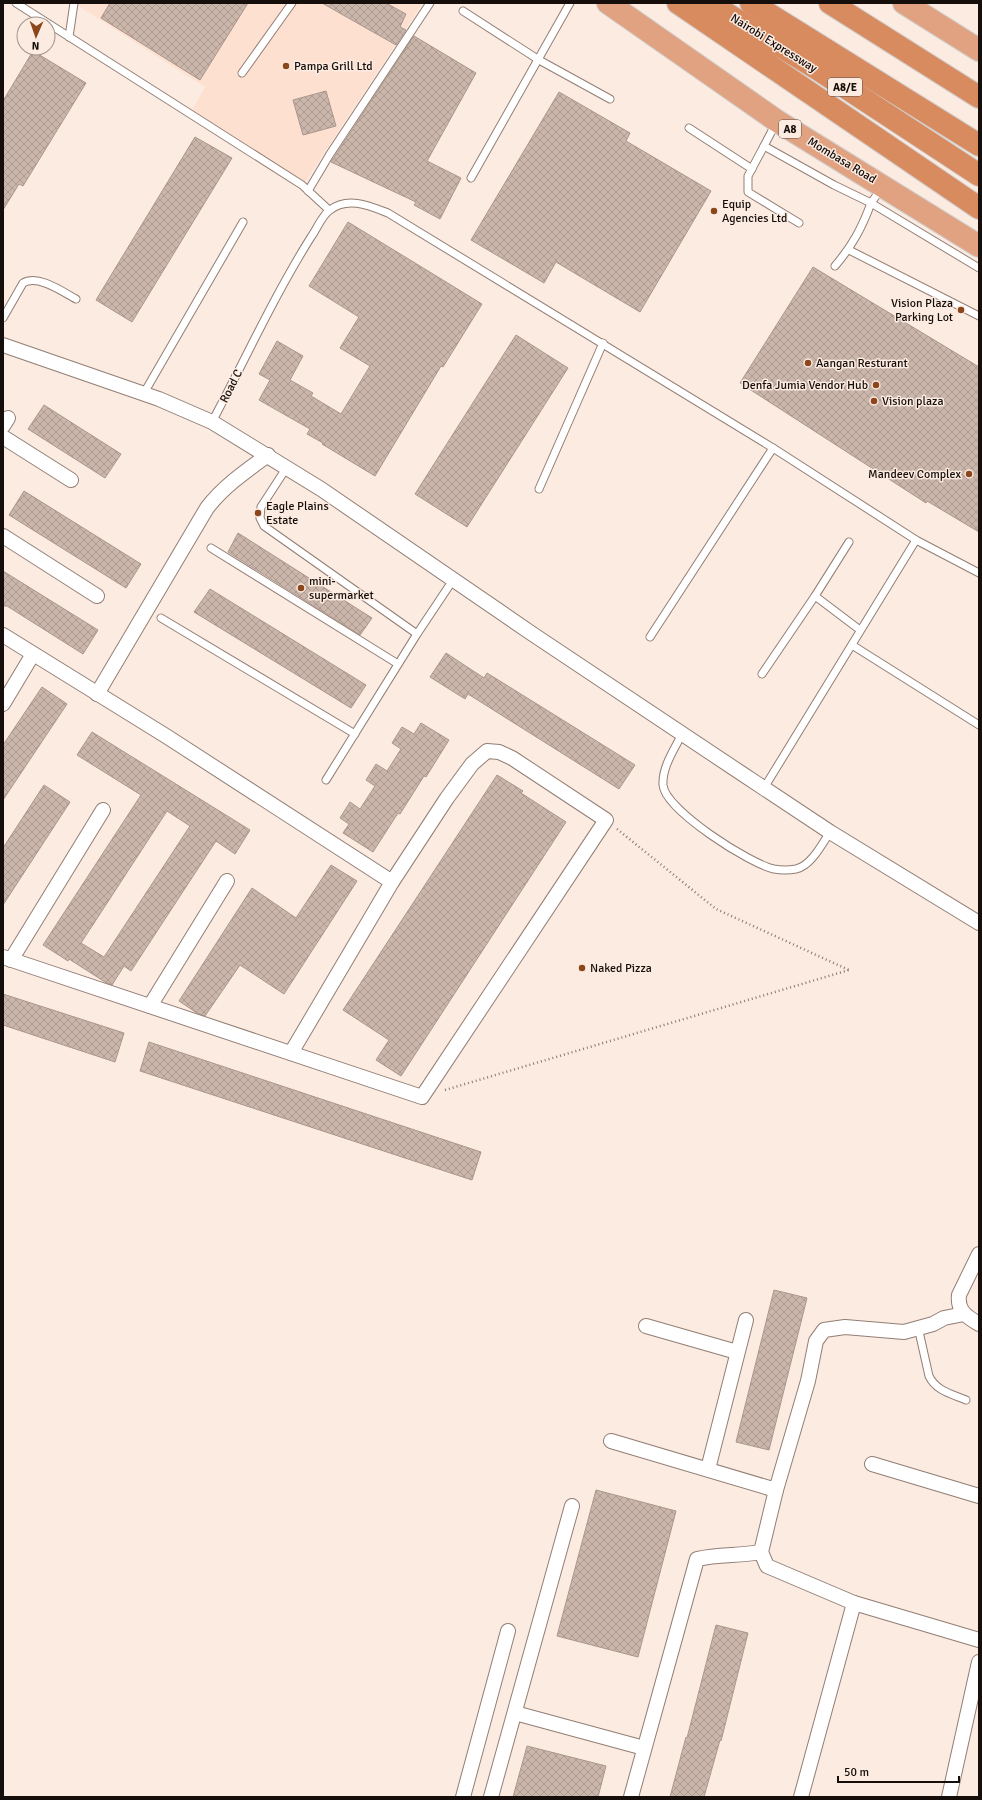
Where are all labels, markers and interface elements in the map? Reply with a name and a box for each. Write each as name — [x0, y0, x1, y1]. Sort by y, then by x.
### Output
street label: Nairobi Expressway — [728, 11, 820, 76]
north arrow — [16, 16, 56, 56]
text: N — [32, 39, 40, 52]
place label: Pampa Grill Ltd — [294, 59, 373, 74]
marker: Pampa Grill Ltd — [281, 61, 291, 71]
road number: A8/E — [828, 78, 862, 96]
road number: A8 — [779, 120, 801, 138]
street label: Mombasa Road — [805, 134, 879, 187]
place label: Equip Agencies Ltd — [722, 197, 787, 226]
marker: Equip Agencies Ltd — [709, 206, 719, 216]
place label: Vision Plaza Parking Lot — [891, 296, 953, 325]
marker: Vision Plaza Parking Lot — [956, 305, 966, 315]
place label: Aangan Resturant — [816, 356, 908, 371]
marker: Aangan Resturant — [803, 358, 813, 368]
street label: Road C — [217, 367, 246, 405]
place label: Denfa Jumia Vendor Hub — [742, 378, 868, 393]
marker: Denfa Jumia Vendor Hub — [871, 380, 881, 390]
place label: Vision plaza — [882, 394, 944, 409]
marker: Vision plaza — [869, 396, 879, 406]
place label: Mandeev Complex — [868, 467, 961, 482]
marker: Mandeev Complex — [964, 469, 974, 479]
place label: Eagle Plains Estate — [266, 499, 329, 528]
marker: Eagle Plains Estate — [253, 508, 263, 518]
place label: mini- supermarket — [309, 574, 374, 603]
marker: mini- supermarket — [296, 583, 306, 593]
place label: Naked Pizza — [590, 961, 652, 976]
marker: Naked Pizza — [577, 963, 587, 973]
scale bar — [838, 1758, 959, 1784]
text: 50 m — [844, 1765, 869, 1780]

